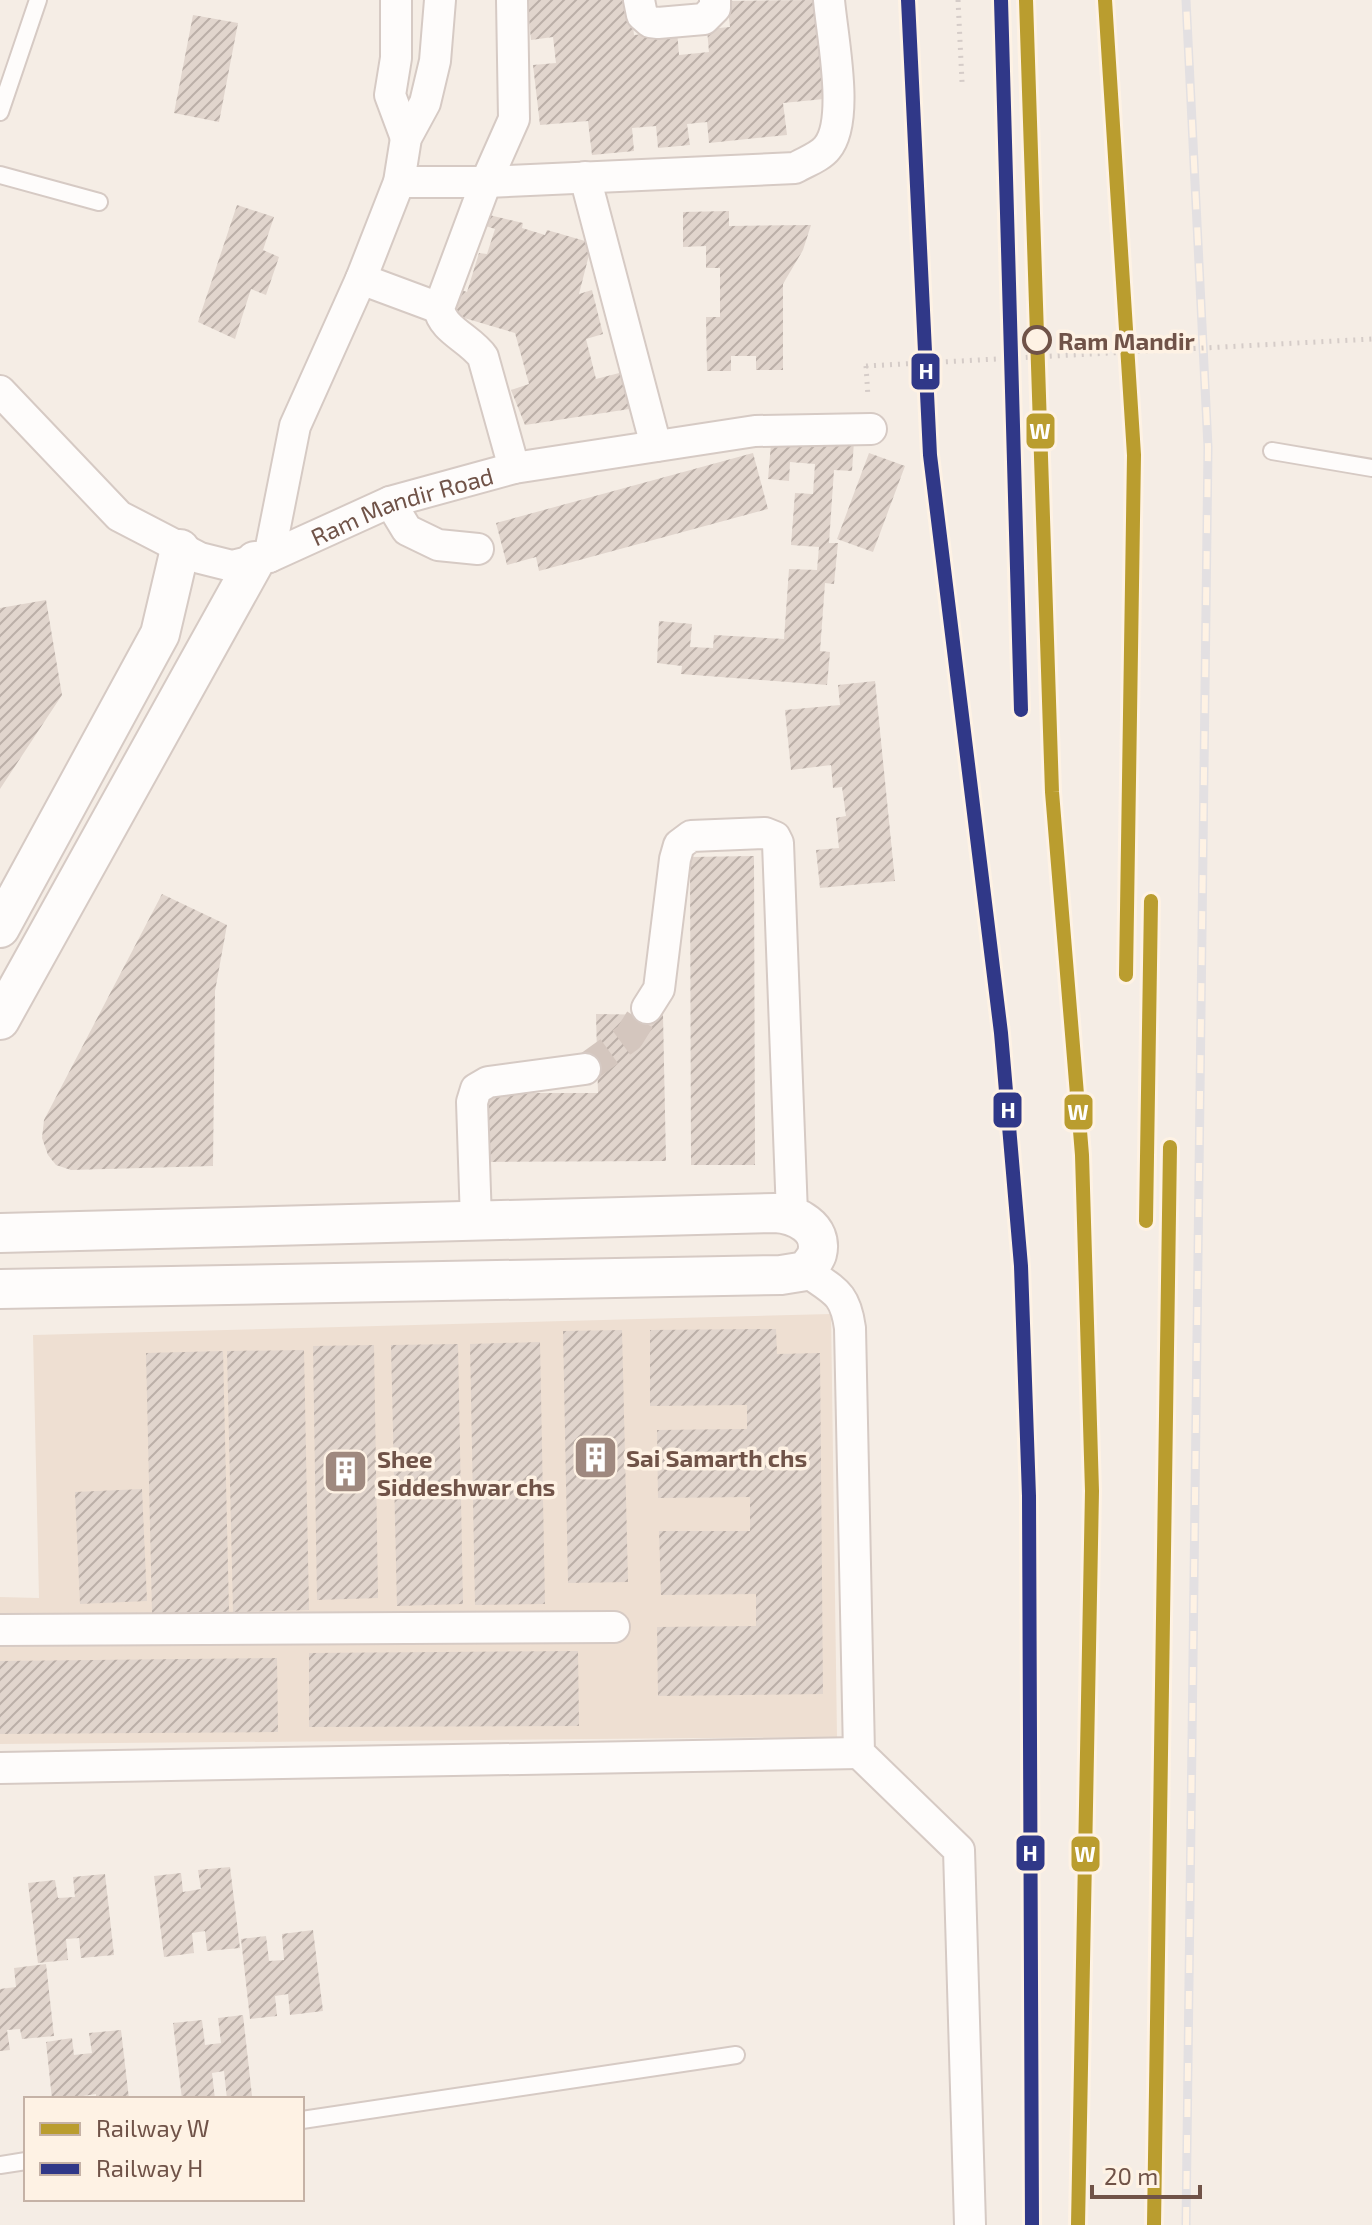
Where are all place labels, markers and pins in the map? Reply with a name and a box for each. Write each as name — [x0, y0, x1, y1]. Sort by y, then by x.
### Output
marker: Ram Mandir — [1023, 326, 1051, 354]
place label: Ram Mandir — [1058, 326, 1196, 355]
building icon: Sai Samarth chs — [571, 1433, 619, 1481]
place label: Sai Samarth chs — [626, 1443, 807, 1472]
place label: Shee Siddeshwar chs — [377, 1444, 555, 1501]
building icon: Shee Siddeshwar chs — [322, 1448, 370, 1496]

